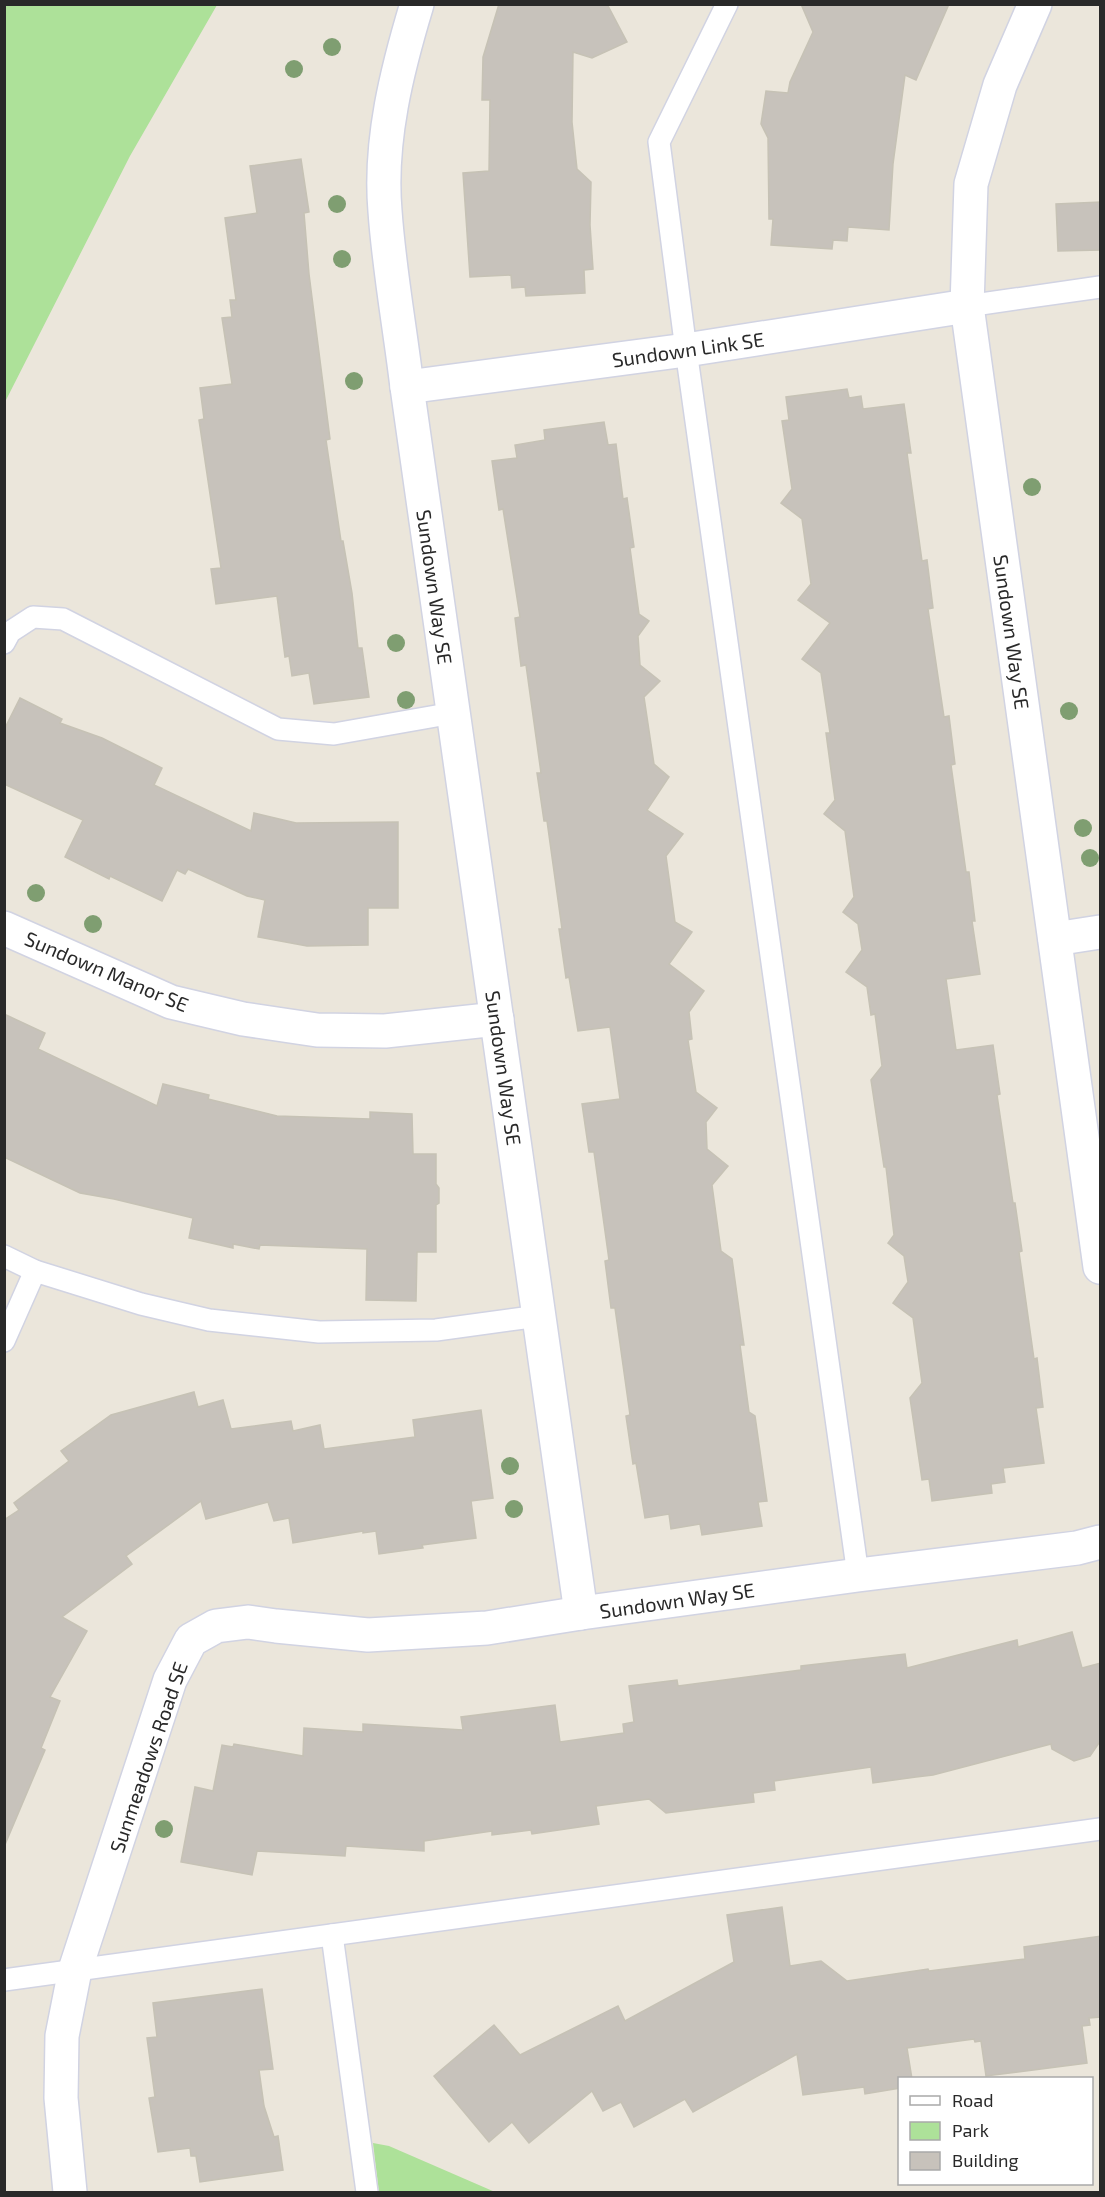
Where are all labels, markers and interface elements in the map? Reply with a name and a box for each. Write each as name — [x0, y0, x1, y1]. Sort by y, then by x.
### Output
street label: Sundown Link SE — [610, 326, 766, 372]
street label: Sundown Way SE — [412, 508, 458, 666]
street label: Sundown Way SE — [989, 553, 1035, 711]
street label: Sundown Manor SE — [22, 926, 192, 1016]
street label: Sundown Way SE — [481, 989, 527, 1147]
street label: Sundown Way SE — [598, 1577, 756, 1623]
street label: Sunmeadows Road SE — [104, 1658, 192, 1856]
legend — [898, 2077, 1093, 2185]
text: Road — [952, 2089, 993, 2111]
text: Park — [952, 2119, 989, 2141]
text: Building — [952, 2149, 1019, 2171]

